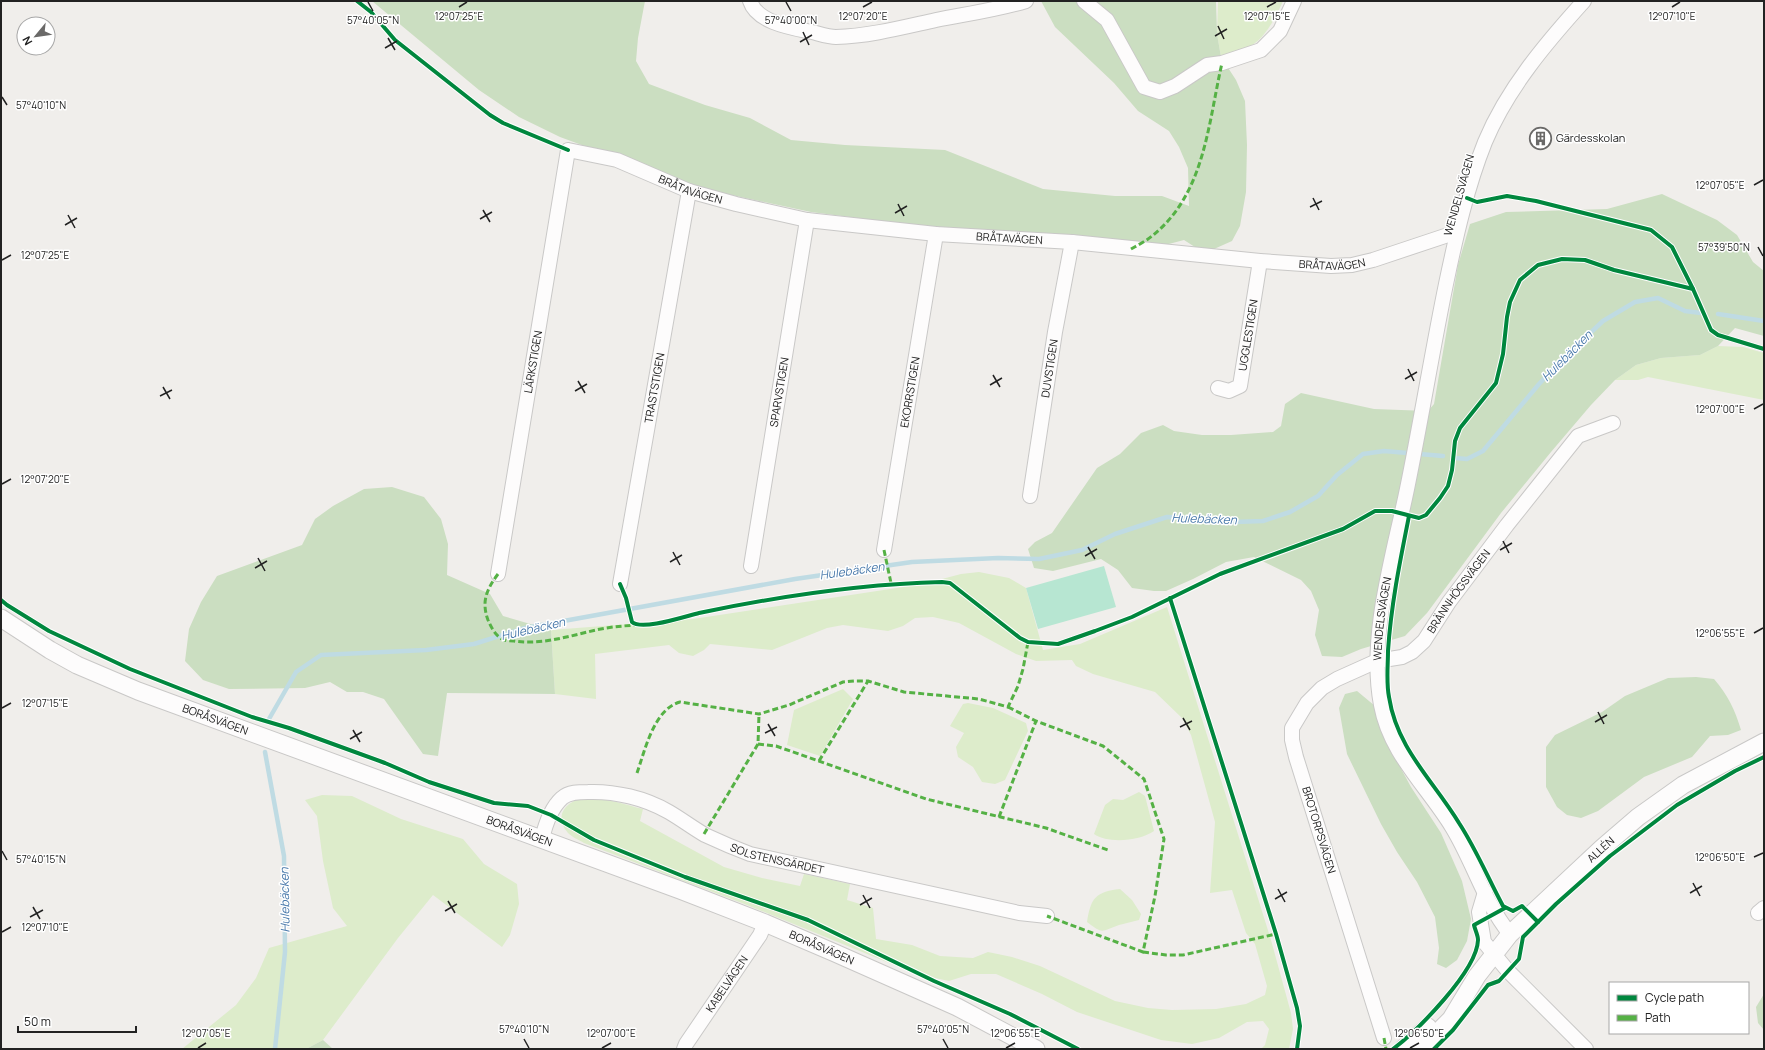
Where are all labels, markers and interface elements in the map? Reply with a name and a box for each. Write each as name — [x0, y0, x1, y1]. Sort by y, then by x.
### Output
text: 12°07'25"E — [435, 9, 484, 23]
text: 12°07'20"E — [839, 9, 888, 23]
text: 12°07'15"E — [1244, 9, 1291, 23]
text: 12°07'10"E — [1649, 9, 1696, 23]
text: 57°40'05"N — [347, 13, 399, 27]
text: 57°40'00"N — [765, 13, 817, 27]
north arrow — [16, 16, 56, 56]
text: N — [18, 34, 35, 48]
text: 57°40'10"N — [16, 98, 66, 112]
building icon: Gärdesskolan — [1528, 125, 1554, 151]
place label: Gärdesskolan — [1556, 130, 1625, 145]
street label: WENDELSVÄGEN — [1440, 152, 1477, 237]
street label: BRÅTAVÄGEN — [656, 171, 724, 207]
text: 12°07'05"E — [1696, 178, 1745, 192]
street label: BRÅTAVÄGEN — [976, 228, 1043, 247]
text: 57°39'50"N — [1698, 240, 1750, 254]
text: 12°07'25"E — [21, 248, 70, 262]
street label: BRÅTAVÄGEN — [1298, 254, 1367, 273]
street label: UGGLESTIGEN — [1235, 298, 1261, 372]
water label: Hulebäcken — [1538, 326, 1596, 385]
street label: LÄRKSTIGEN — [520, 329, 545, 394]
street label: DUVSTIGEN — [1037, 338, 1061, 399]
street label: TRASTSTIGEN — [640, 352, 667, 424]
street label: EKORRSTIGEN — [896, 355, 923, 429]
street label: SPARVSTIGEN — [766, 356, 792, 428]
text: 12°07'00"E — [1695, 402, 1745, 416]
text: 12°07'20"E — [21, 472, 70, 486]
water label: Hulebäcken — [1171, 509, 1238, 528]
street label: BRÄNNHÖGSVÄGEN — [1423, 546, 1493, 636]
water label: Hulebäcken — [818, 557, 886, 583]
street label: WENDELSVÄGEN — [1369, 576, 1394, 661]
water label: Hulebäcken — [499, 613, 567, 644]
text: 12°06'55"E — [1695, 626, 1745, 640]
text: 12°07'15"E — [22, 696, 69, 710]
street label: BORÅSVÄGEN — [180, 700, 250, 738]
street label: BROTORPSVÄGEN — [1299, 785, 1340, 875]
street label: BORÅSVÄGEN — [485, 812, 555, 850]
street label: ALLÉN — [1583, 833, 1617, 865]
street label: SOLSTENSGÄRDET — [728, 839, 826, 877]
text: 12°06'50"E — [1695, 850, 1745, 864]
text: 57°40'15"N — [16, 852, 66, 866]
water label: Hulebäcken — [275, 866, 294, 933]
text: 12°07'10"E — [22, 920, 69, 934]
street label: BORÅSVÄGEN — [787, 926, 857, 968]
street label: KABELVÄGEN — [702, 952, 751, 1015]
legend — [1609, 982, 1749, 1034]
text: Cycle path — [1645, 989, 1704, 1006]
scale bar — [18, 1008, 136, 1034]
text: Path — [1645, 1009, 1671, 1026]
text: 50 m — [24, 1013, 51, 1030]
text: 57°40'10"N — [499, 1022, 549, 1036]
text: 57°40'05"N — [917, 1022, 969, 1036]
text: 12°07'05"E — [182, 1026, 231, 1040]
text: 12°07'00"E — [586, 1026, 636, 1040]
text: 12°06'55"E — [990, 1026, 1040, 1040]
text: 12°06'50"E — [1394, 1026, 1444, 1040]

